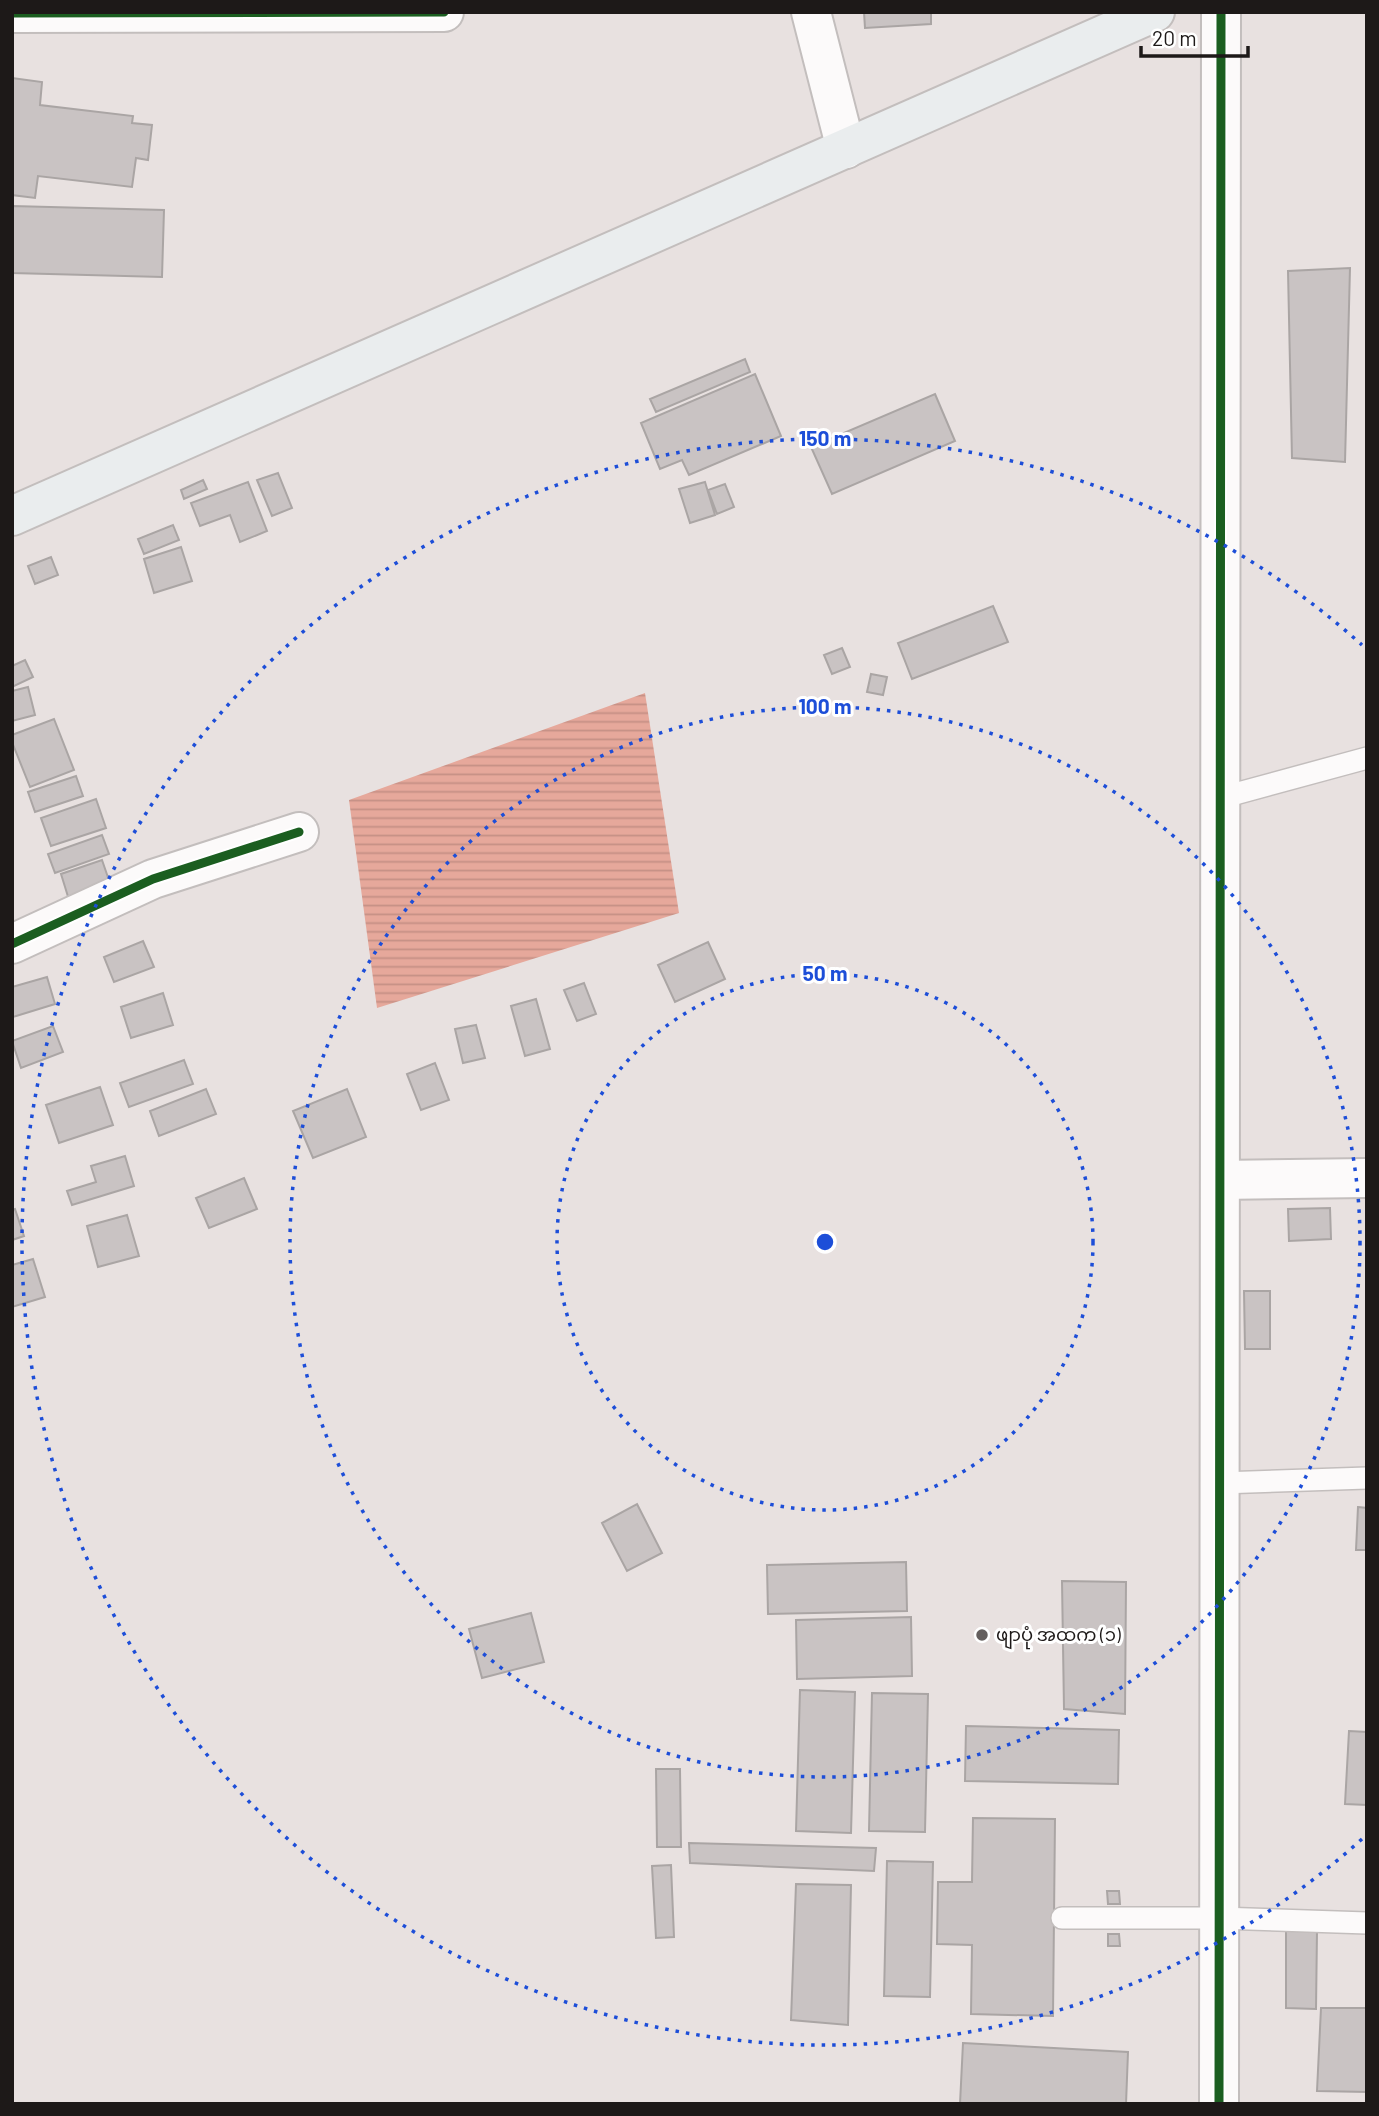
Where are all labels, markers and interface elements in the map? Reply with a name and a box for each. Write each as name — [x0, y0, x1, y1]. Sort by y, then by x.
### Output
scale bar — [1141, 14, 1248, 58]
text: 20 m — [1152, 25, 1197, 50]
text: 150 m — [799, 425, 851, 450]
text: 100 m — [798, 693, 852, 718]
text: 50 m — [802, 960, 848, 985]
centre of rings — [813, 1230, 837, 1254]
place label: ဖျာပုံ အထက (၁) — [996, 1623, 1121, 1650]
marker: ဖျာပုံ အထက (၁) — [974, 1627, 990, 1643]

